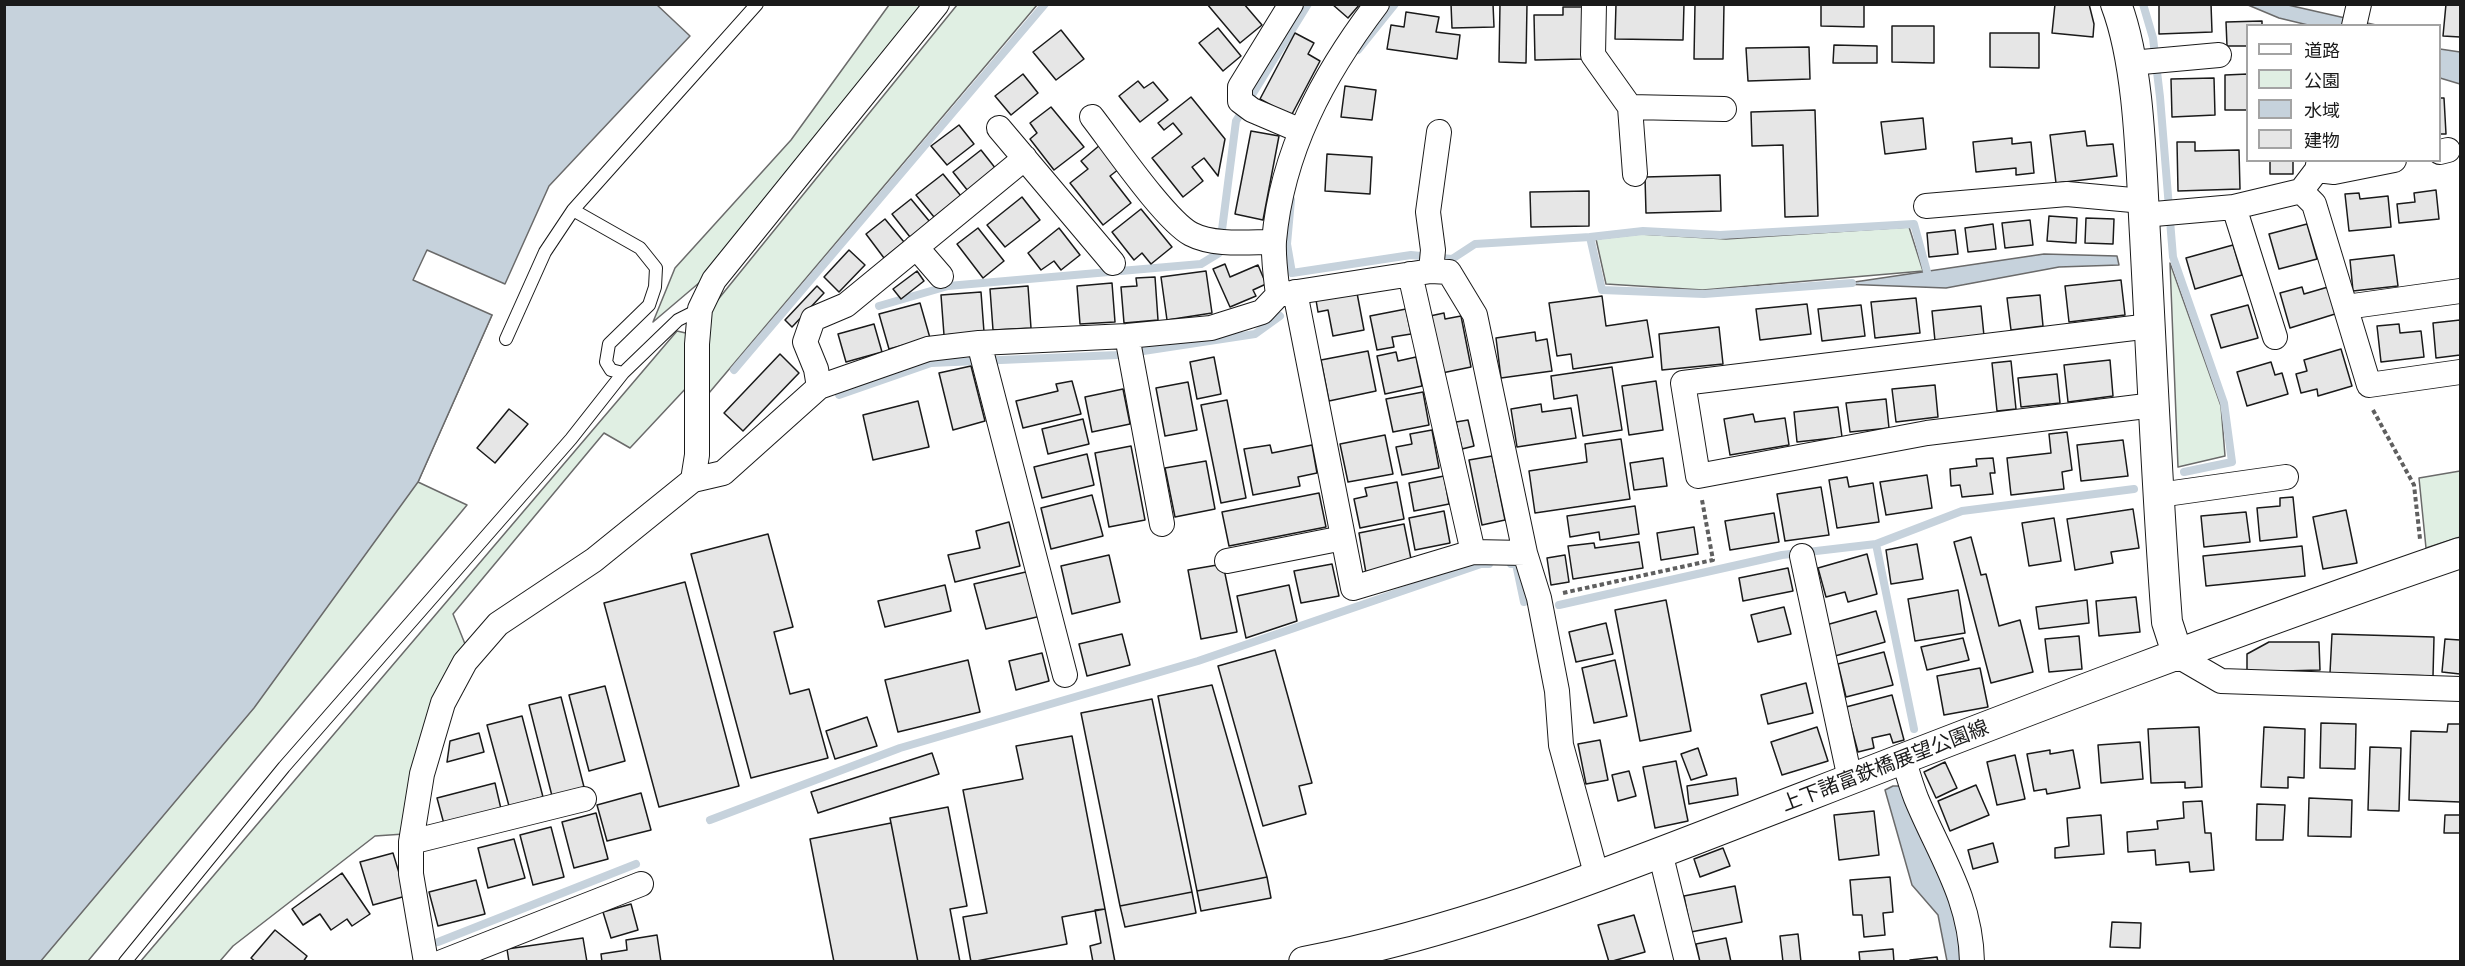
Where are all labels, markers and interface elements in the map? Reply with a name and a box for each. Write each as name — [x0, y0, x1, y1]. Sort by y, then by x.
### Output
legend — [2246, 24, 2441, 162]
text: 道路 — [2304, 41, 2340, 61]
text: 公園 — [2304, 71, 2340, 91]
text: 水域 — [2304, 101, 2340, 121]
text: 建物 — [2304, 131, 2340, 151]
street label: 上下諸富鉄橋展望公園線 — [1778, 715, 1992, 817]

